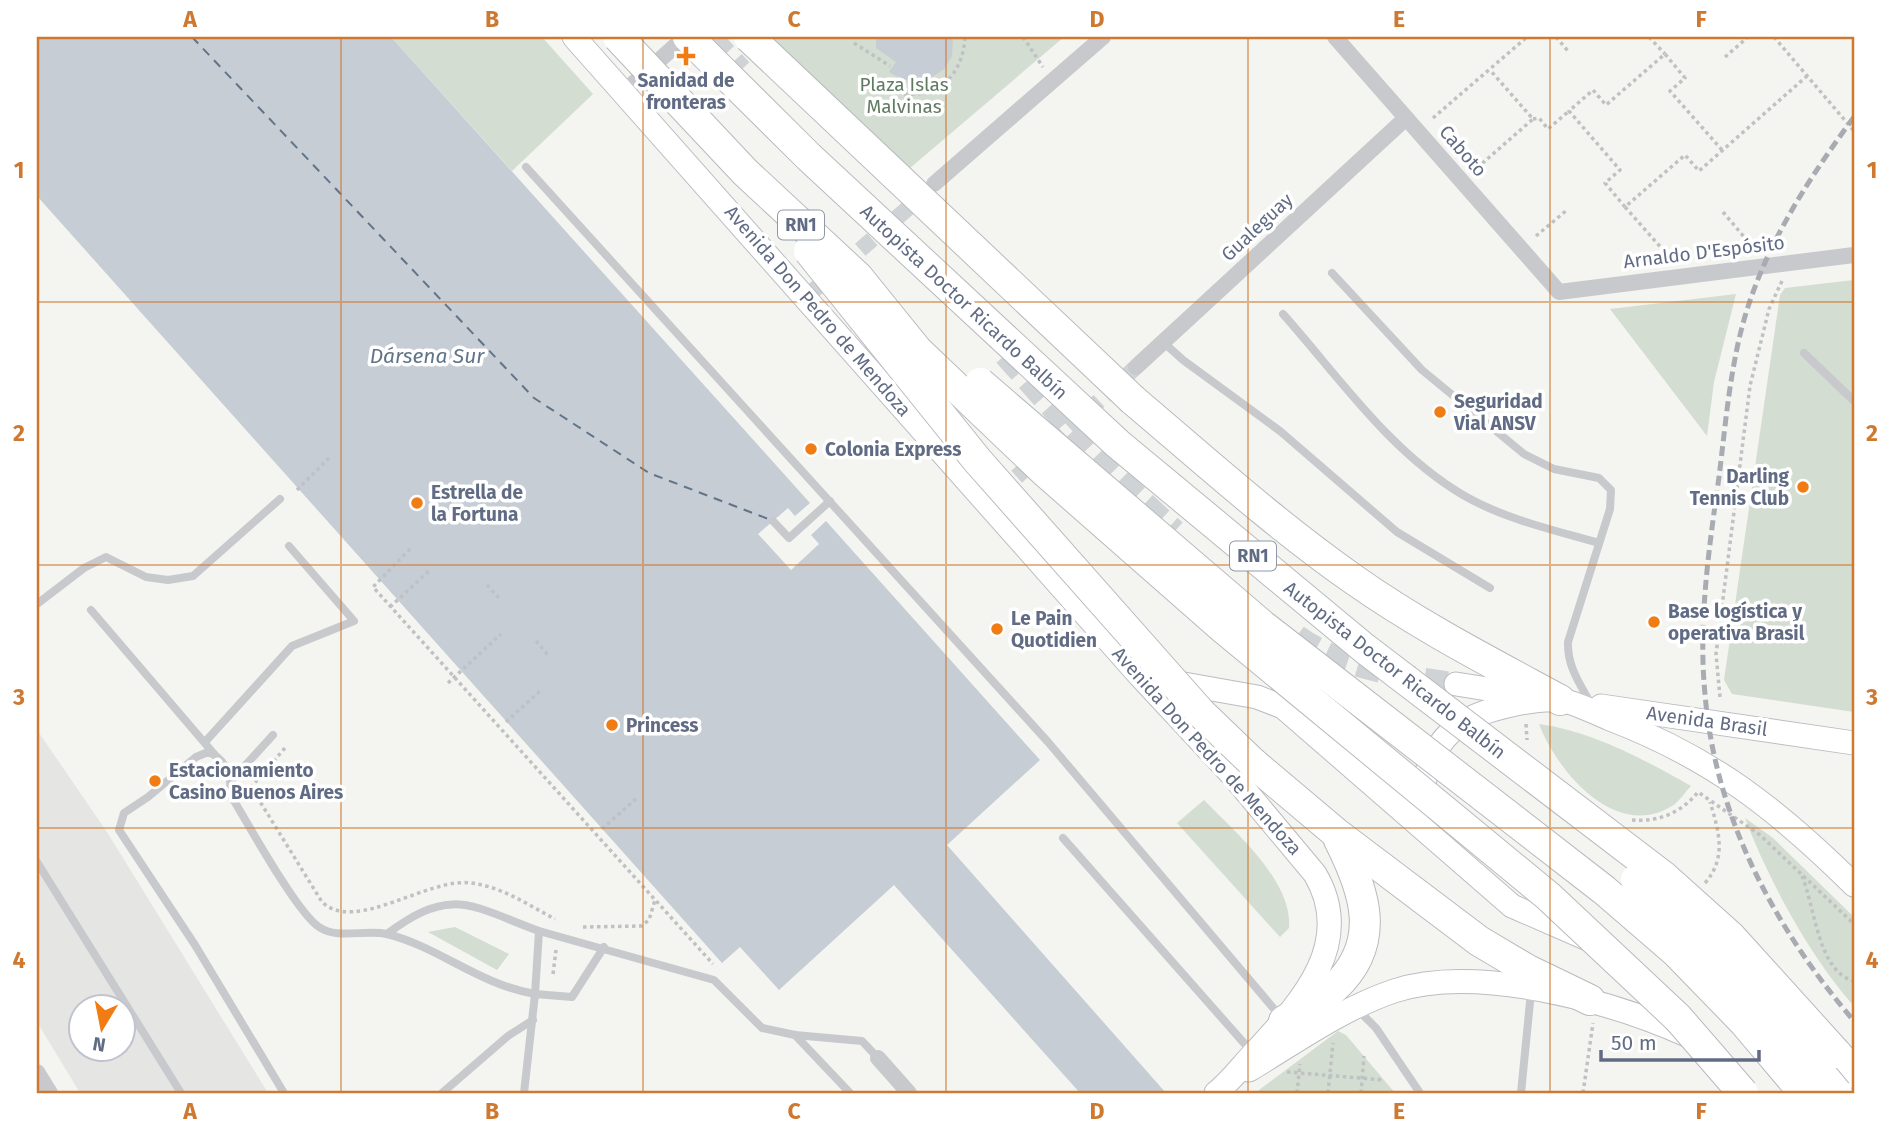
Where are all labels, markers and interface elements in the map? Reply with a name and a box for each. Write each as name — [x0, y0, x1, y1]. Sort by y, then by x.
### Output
text: A — [182, 5, 197, 33]
text: B — [485, 5, 499, 33]
text: C — [787, 5, 801, 33]
text: D — [1090, 5, 1105, 33]
text: E — [1393, 5, 1405, 33]
text: F — [1695, 5, 1707, 33]
marker: Sanidad de fronteras — [676, 46, 696, 66]
place label: Sanidad de fronteras — [637, 69, 735, 114]
park label: Plaza Islas Malvinas — [859, 73, 949, 118]
street label: Caboto — [1434, 120, 1492, 182]
text: 1 — [14, 156, 24, 184]
text: 1 — [1867, 156, 1877, 184]
street label: Gualeguay — [1217, 188, 1298, 266]
street label: Autopista Doctor Ricardo Balbín — [856, 200, 1072, 404]
street label: Avenida Don Pedro de Mendoza — [720, 201, 916, 421]
road number: RN1 — [778, 210, 824, 240]
street label: Arnaldo D'Espósito — [1622, 231, 1786, 273]
water label: Dársena Sur — [370, 343, 485, 369]
place label: Seguridad Vial ANSV — [1453, 390, 1543, 435]
marker: Seguridad Vial ANSV — [1432, 404, 1448, 420]
text: 2 — [13, 419, 25, 447]
text: 2 — [1866, 419, 1878, 447]
place label: Colonia Express — [825, 438, 961, 461]
marker: Colonia Express — [803, 441, 819, 457]
place label: Darling Tennis Club — [1690, 465, 1790, 510]
marker: Darling Tennis Club — [1795, 479, 1811, 495]
place label: Estrella de la Fortuna — [431, 481, 523, 526]
marker: Estrella de la Fortuna — [409, 495, 425, 511]
road number: RN1 — [1230, 542, 1276, 570]
street label: Autopista Doctor Ricardo Balbín — [1280, 576, 1510, 764]
place label: Base logística y operativa Brasil — [1668, 600, 1805, 645]
place label: Le Pain Quotidien — [1011, 607, 1097, 652]
marker: Base logística y operativa Brasil — [1646, 614, 1662, 630]
marker: Le Pain Quotidien — [989, 621, 1005, 637]
street label: Avenida Don Pedro de Mendoza — [1107, 642, 1307, 860]
text: 3 — [12, 683, 25, 711]
text: 3 — [1865, 683, 1878, 711]
street label: Avenida Brasil — [1645, 701, 1769, 741]
place label: Princess — [626, 714, 698, 737]
marker: Princess — [604, 717, 620, 733]
place label: Estacionamiento Casino Buenos Aires — [169, 759, 343, 804]
marker: Estacionamiento Casino Buenos Aires — [147, 773, 163, 789]
text: 4 — [13, 946, 26, 974]
text: 4 — [1866, 946, 1879, 974]
north arrow — [66, 993, 136, 1064]
scale bar — [1601, 1018, 1758, 1062]
text: 50 m — [1611, 1030, 1657, 1056]
text: N — [91, 1032, 107, 1057]
text: A — [182, 1097, 197, 1125]
text: B — [485, 1097, 499, 1125]
text: C — [787, 1097, 801, 1125]
text: D — [1090, 1097, 1105, 1125]
text: E — [1393, 1097, 1405, 1125]
text: F — [1695, 1097, 1707, 1125]

